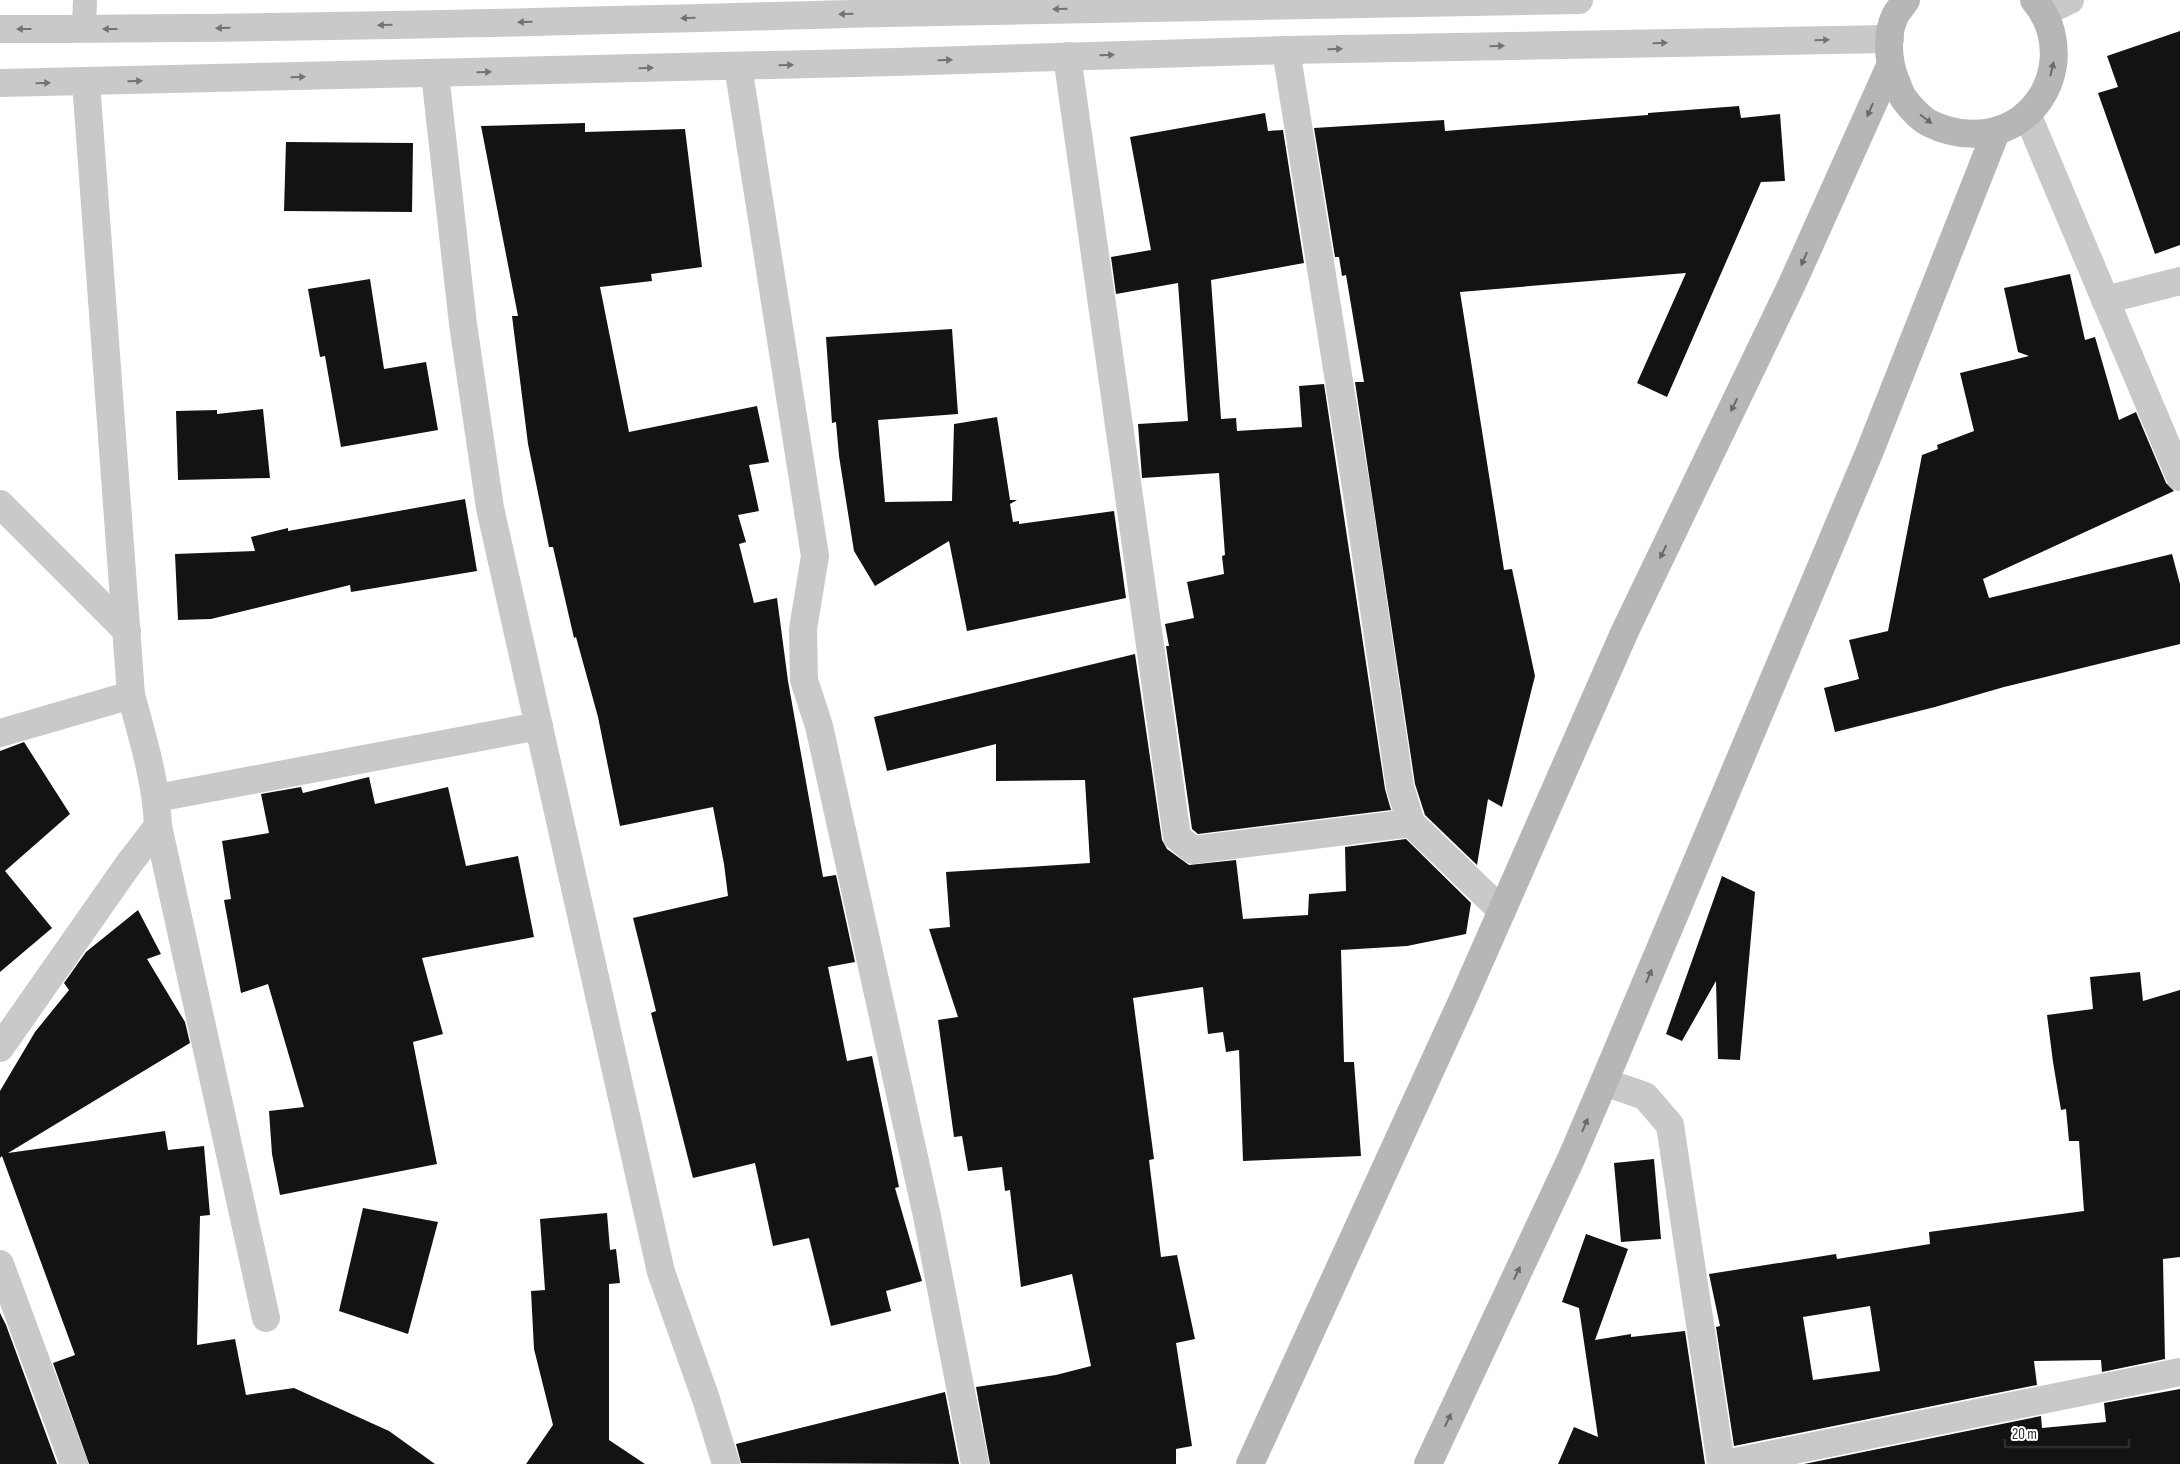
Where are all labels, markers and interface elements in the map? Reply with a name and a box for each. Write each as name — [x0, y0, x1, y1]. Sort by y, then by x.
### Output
one-way arrow — [1051, 5, 1067, 13]
one-way arrow — [838, 10, 854, 18]
one-way arrow — [679, 14, 695, 22]
one-way arrow — [517, 18, 533, 26]
one-way arrow — [377, 21, 393, 29]
one-way arrow — [214, 24, 230, 32]
one-way arrow — [16, 25, 32, 33]
one-way arrow — [102, 25, 118, 33]
one-way arrow — [1814, 36, 1830, 44]
one-way arrow — [1652, 39, 1668, 47]
one-way arrow — [1489, 42, 1505, 50]
one-way arrow — [1327, 45, 1343, 53]
one-way arrow — [1099, 50, 1115, 58]
one-way arrow — [937, 56, 953, 64]
one-way arrow — [779, 61, 795, 69]
one-way arrow — [2048, 61, 2056, 76]
one-way arrow — [639, 64, 655, 72]
one-way arrow — [476, 68, 492, 76]
one-way arrow — [290, 73, 306, 81]
one-way arrow — [127, 76, 143, 84]
one-way arrow — [35, 78, 51, 86]
one-way arrow — [1866, 103, 1875, 118]
one-way arrow — [1919, 114, 1933, 124]
one-way arrow — [1799, 252, 1807, 266]
one-way arrow — [1729, 398, 1737, 412]
one-way arrow — [1659, 545, 1667, 559]
one-way arrow — [1645, 969, 1653, 983]
one-way arrow — [1582, 1118, 1590, 1132]
one-way arrow — [1514, 1266, 1522, 1280]
one-way arrow — [1445, 1413, 1453, 1427]
scale bar — [2005, 1416, 2129, 1448]
text: 20 m — [2012, 1425, 2037, 1444]

